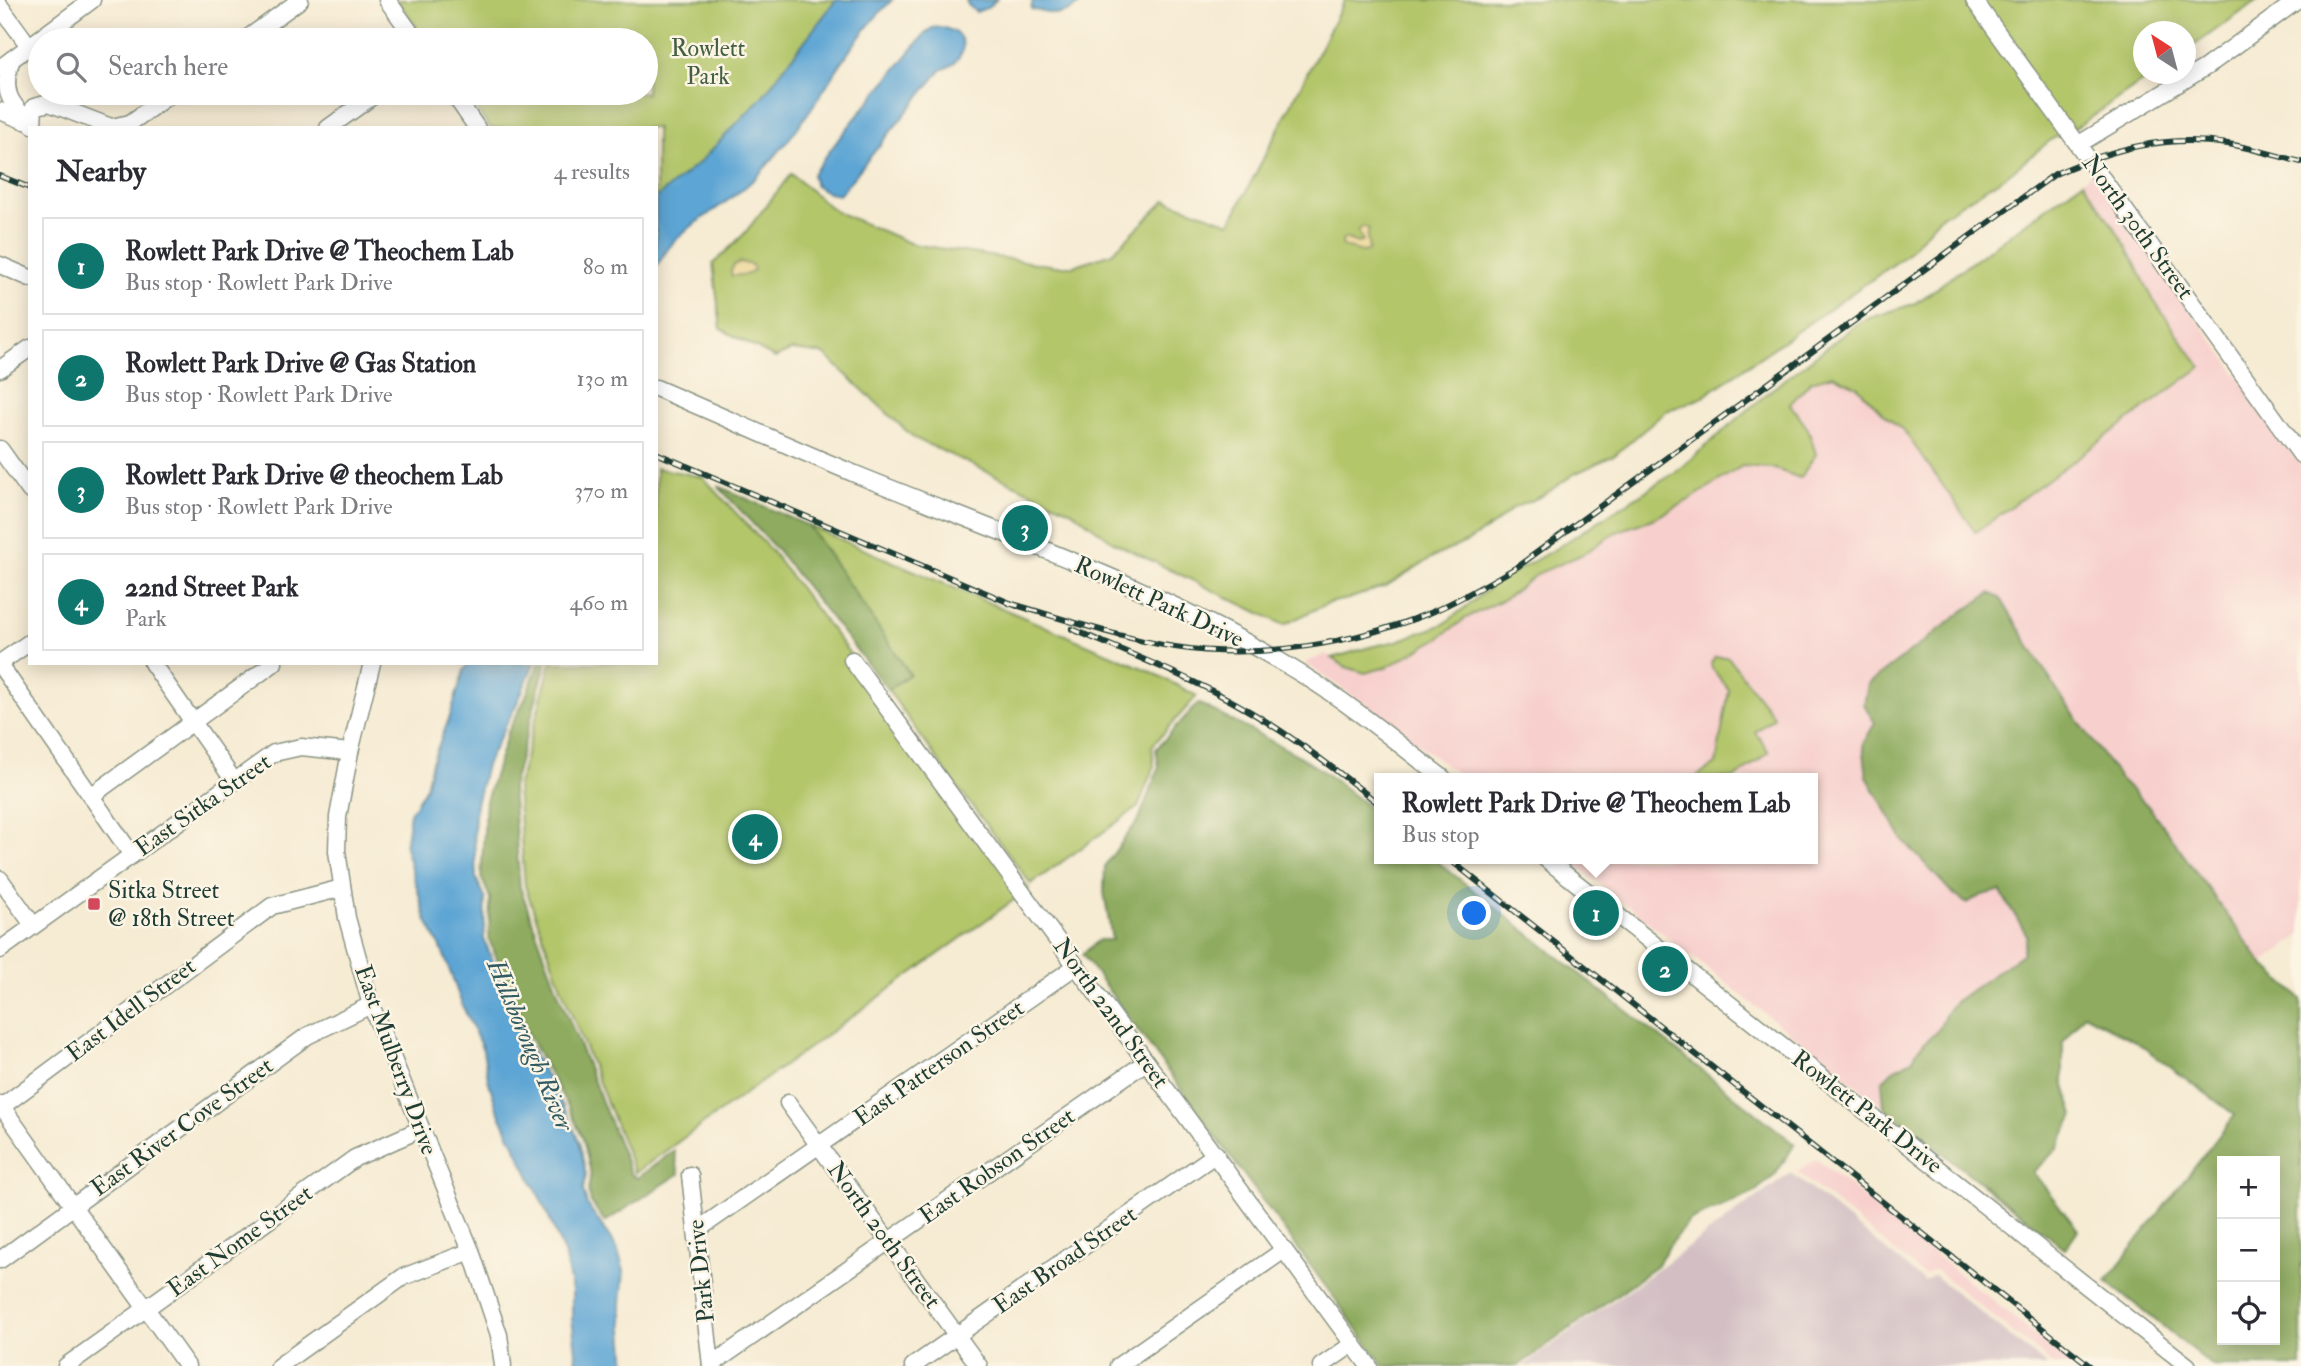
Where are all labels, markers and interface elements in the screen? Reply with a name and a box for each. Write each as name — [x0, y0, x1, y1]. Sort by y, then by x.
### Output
north arrow — [2133, 21, 2196, 84]
search box — [28, 28, 658, 105]
park label: Rowlett Park — [671, 33, 746, 92]
icon: search — [52, 48, 90, 86]
text: Search here — [108, 51, 228, 83]
street label: North 30th Street — [2075, 148, 2201, 306]
text: Nearby — [56, 153, 146, 190]
text: 4 results — [554, 157, 630, 186]
text: Rowlett Park Drive @ Theochem Lab — [125, 236, 514, 268]
text: 1 — [77, 252, 85, 281]
text: 80 m — [583, 252, 628, 281]
text: Bus stop · Rowlett Park Drive — [125, 268, 393, 297]
text: Rowlett Park Drive @ Gas Station — [125, 348, 476, 380]
text: 2 — [75, 364, 87, 393]
text: 130 m — [576, 364, 628, 393]
text: Bus stop · Rowlett Park Drive — [125, 380, 393, 409]
text: Rowlett Park Drive @ theochem Lab — [125, 460, 503, 492]
text: 3 — [77, 476, 85, 505]
text: 370 m — [574, 476, 628, 505]
text: Bus stop · Rowlett Park Drive — [125, 492, 393, 521]
pin: 3 — [1002, 502, 1048, 554]
street label: Rowlett Park Drive — [1069, 549, 1249, 655]
text: 22nd Street Park — [125, 572, 298, 604]
text: 4 — [75, 588, 87, 617]
text: 460 m — [570, 588, 628, 617]
text: Park — [125, 604, 167, 633]
street label: East Sitka Street — [129, 746, 277, 863]
popup — [1374, 773, 1818, 864]
text: Rowlett Park Drive @ Theochem Lab — [1402, 788, 1790, 820]
pin: 4 — [732, 811, 778, 863]
text: Bus stop — [1402, 820, 1479, 849]
place label: Sitka Street @ 18th Street — [108, 875, 235, 934]
pin: 1 — [1573, 887, 1619, 939]
marker: Sitka Street @ 18th Street — [86, 896, 102, 912]
your location — [1457, 896, 1491, 930]
street label: North 22nd Street — [1046, 932, 1176, 1094]
pin: 2 — [1642, 943, 1688, 995]
street label: East Idell Street — [60, 951, 202, 1069]
water label: Hillsborough River — [479, 953, 581, 1137]
street label: East Mulberry Drive — [347, 961, 445, 1159]
street label: East Patterson Street — [848, 992, 1030, 1133]
street label: Rowlett Park Drive — [1785, 1043, 1949, 1181]
street label: East River Cove Street — [85, 1050, 279, 1204]
street label: East Robson Street — [913, 1101, 1081, 1231]
street label: North 20th Street — [820, 1155, 948, 1315]
map controls — [2217, 1156, 2280, 1345]
button: + — [2217, 1156, 2280, 1219]
street label: East Nome Street — [161, 1178, 319, 1304]
street label: East Broad Street — [987, 1199, 1143, 1321]
street label: Park Drive — [680, 1218, 722, 1324]
button: − — [2217, 1219, 2280, 1282]
button: locate — [2217, 1282, 2280, 1345]

